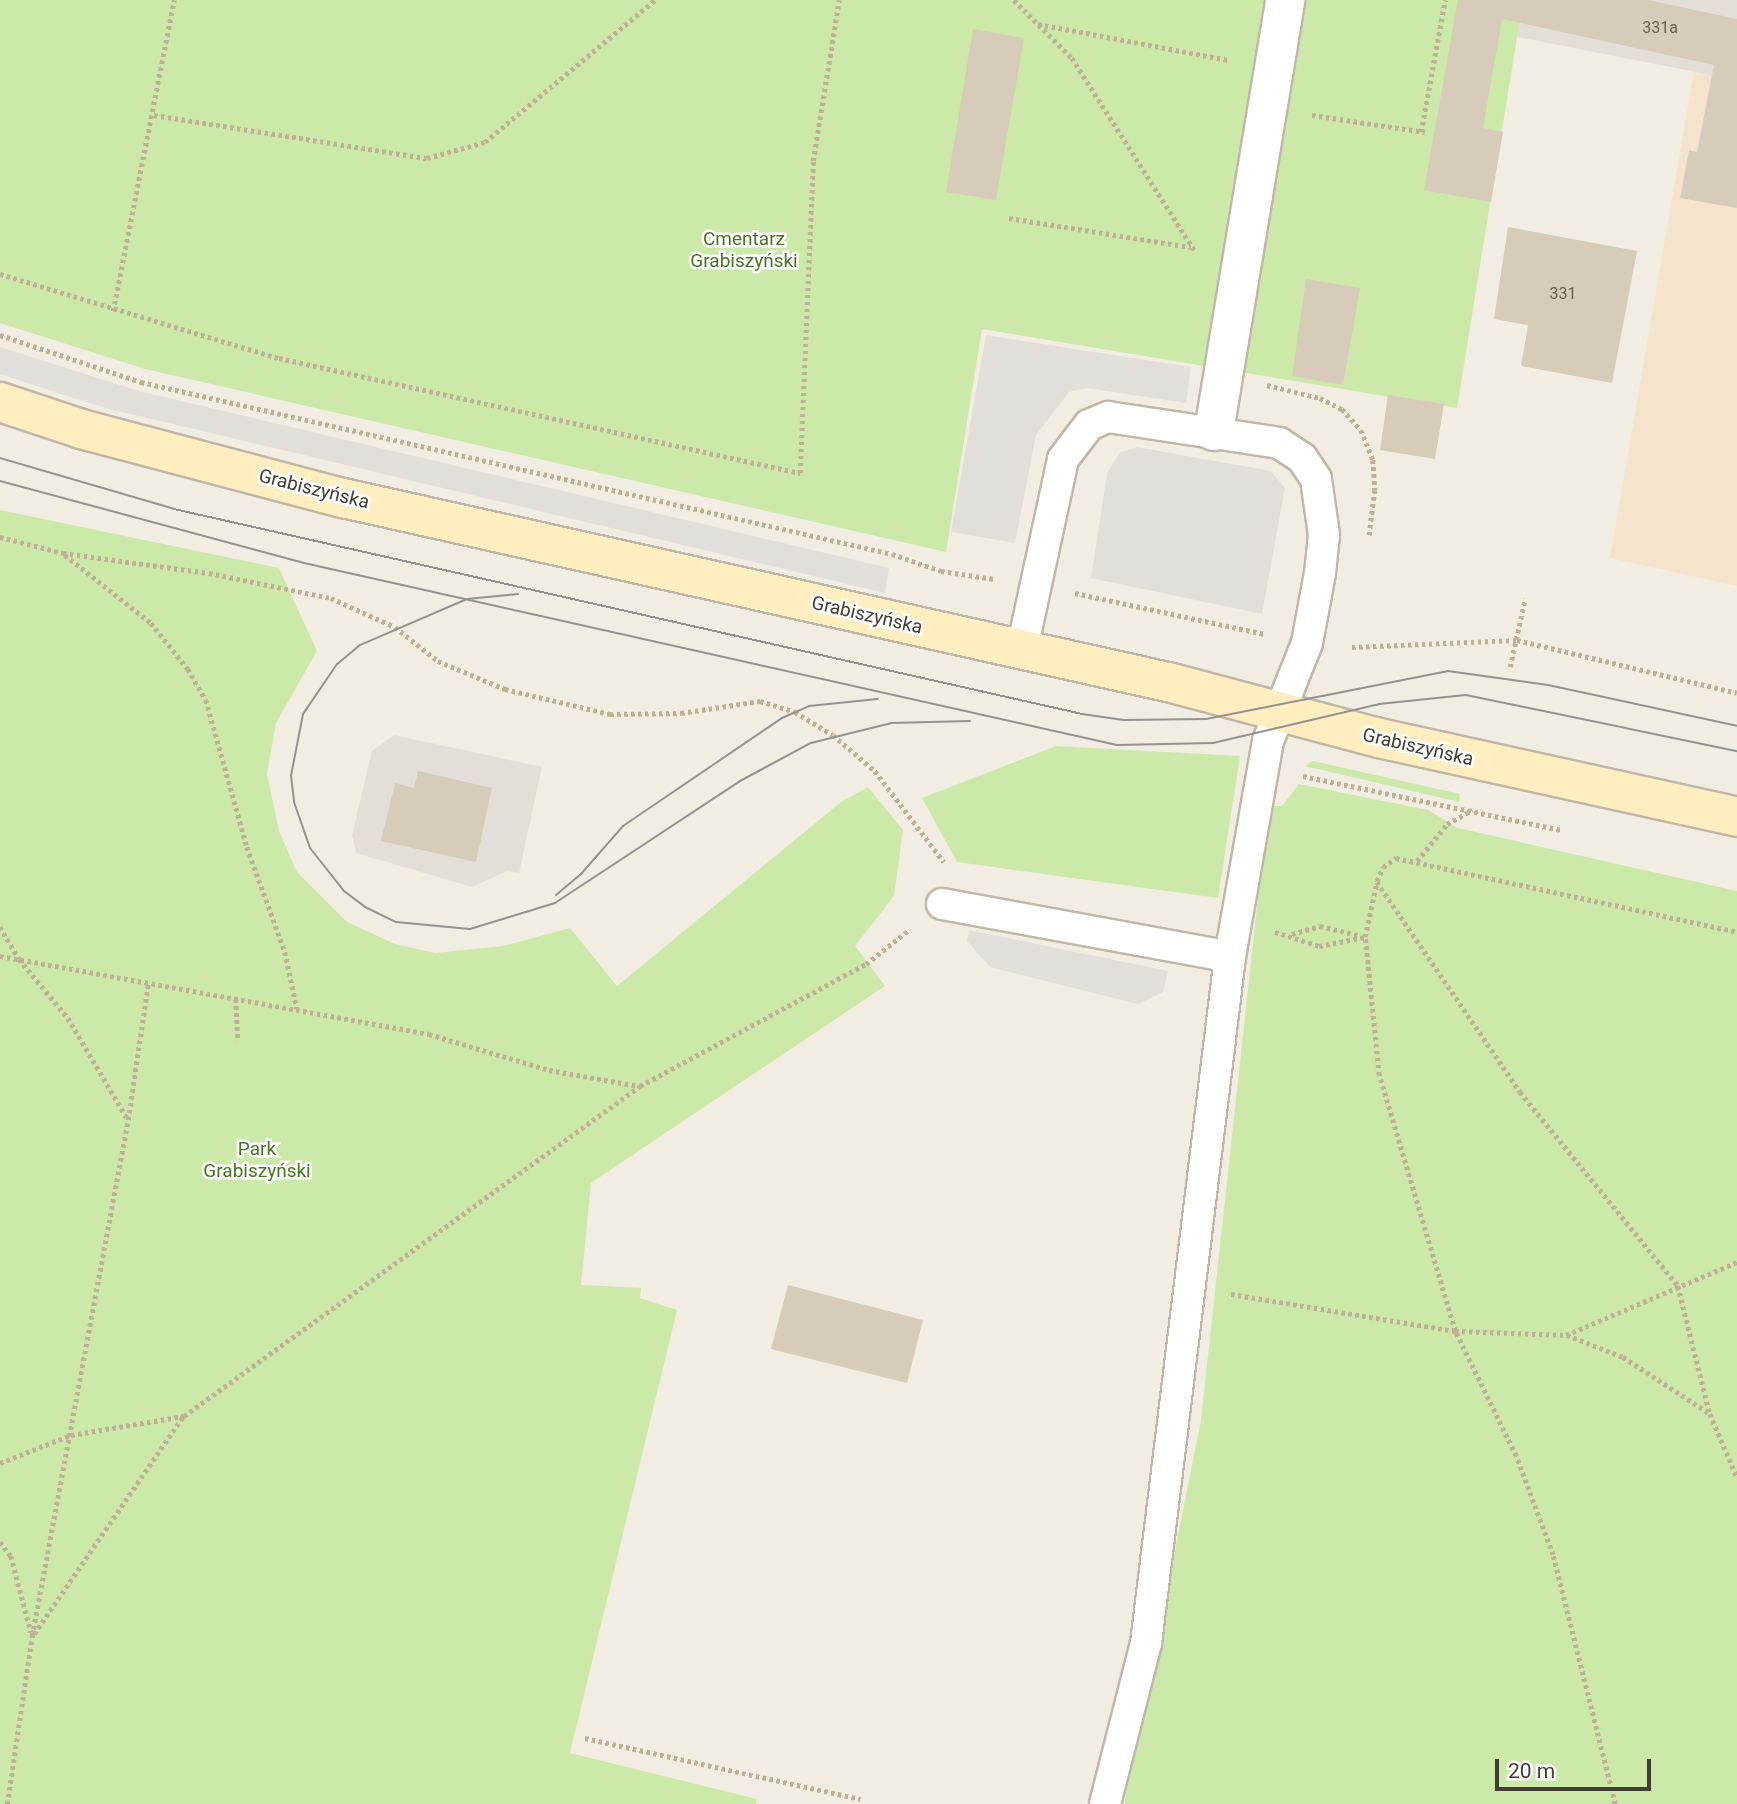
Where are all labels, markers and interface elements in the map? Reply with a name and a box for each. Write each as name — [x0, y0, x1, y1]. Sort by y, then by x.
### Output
house number: 331a — [1642, 18, 1678, 38]
park label: Cmentarz Grabiszyński — [690, 228, 798, 272]
house number: 331 — [1550, 284, 1576, 304]
street label: Grabiszyńska — [256, 464, 372, 514]
street label: Grabiszyńska — [809, 591, 925, 639]
street label: Grabiszyńska — [1360, 723, 1476, 771]
park label: Park Grabiszyński — [203, 1138, 311, 1182]
scale bar — [1499, 1744, 1655, 1788]
text: 20 m — [1508, 1759, 1555, 1783]

